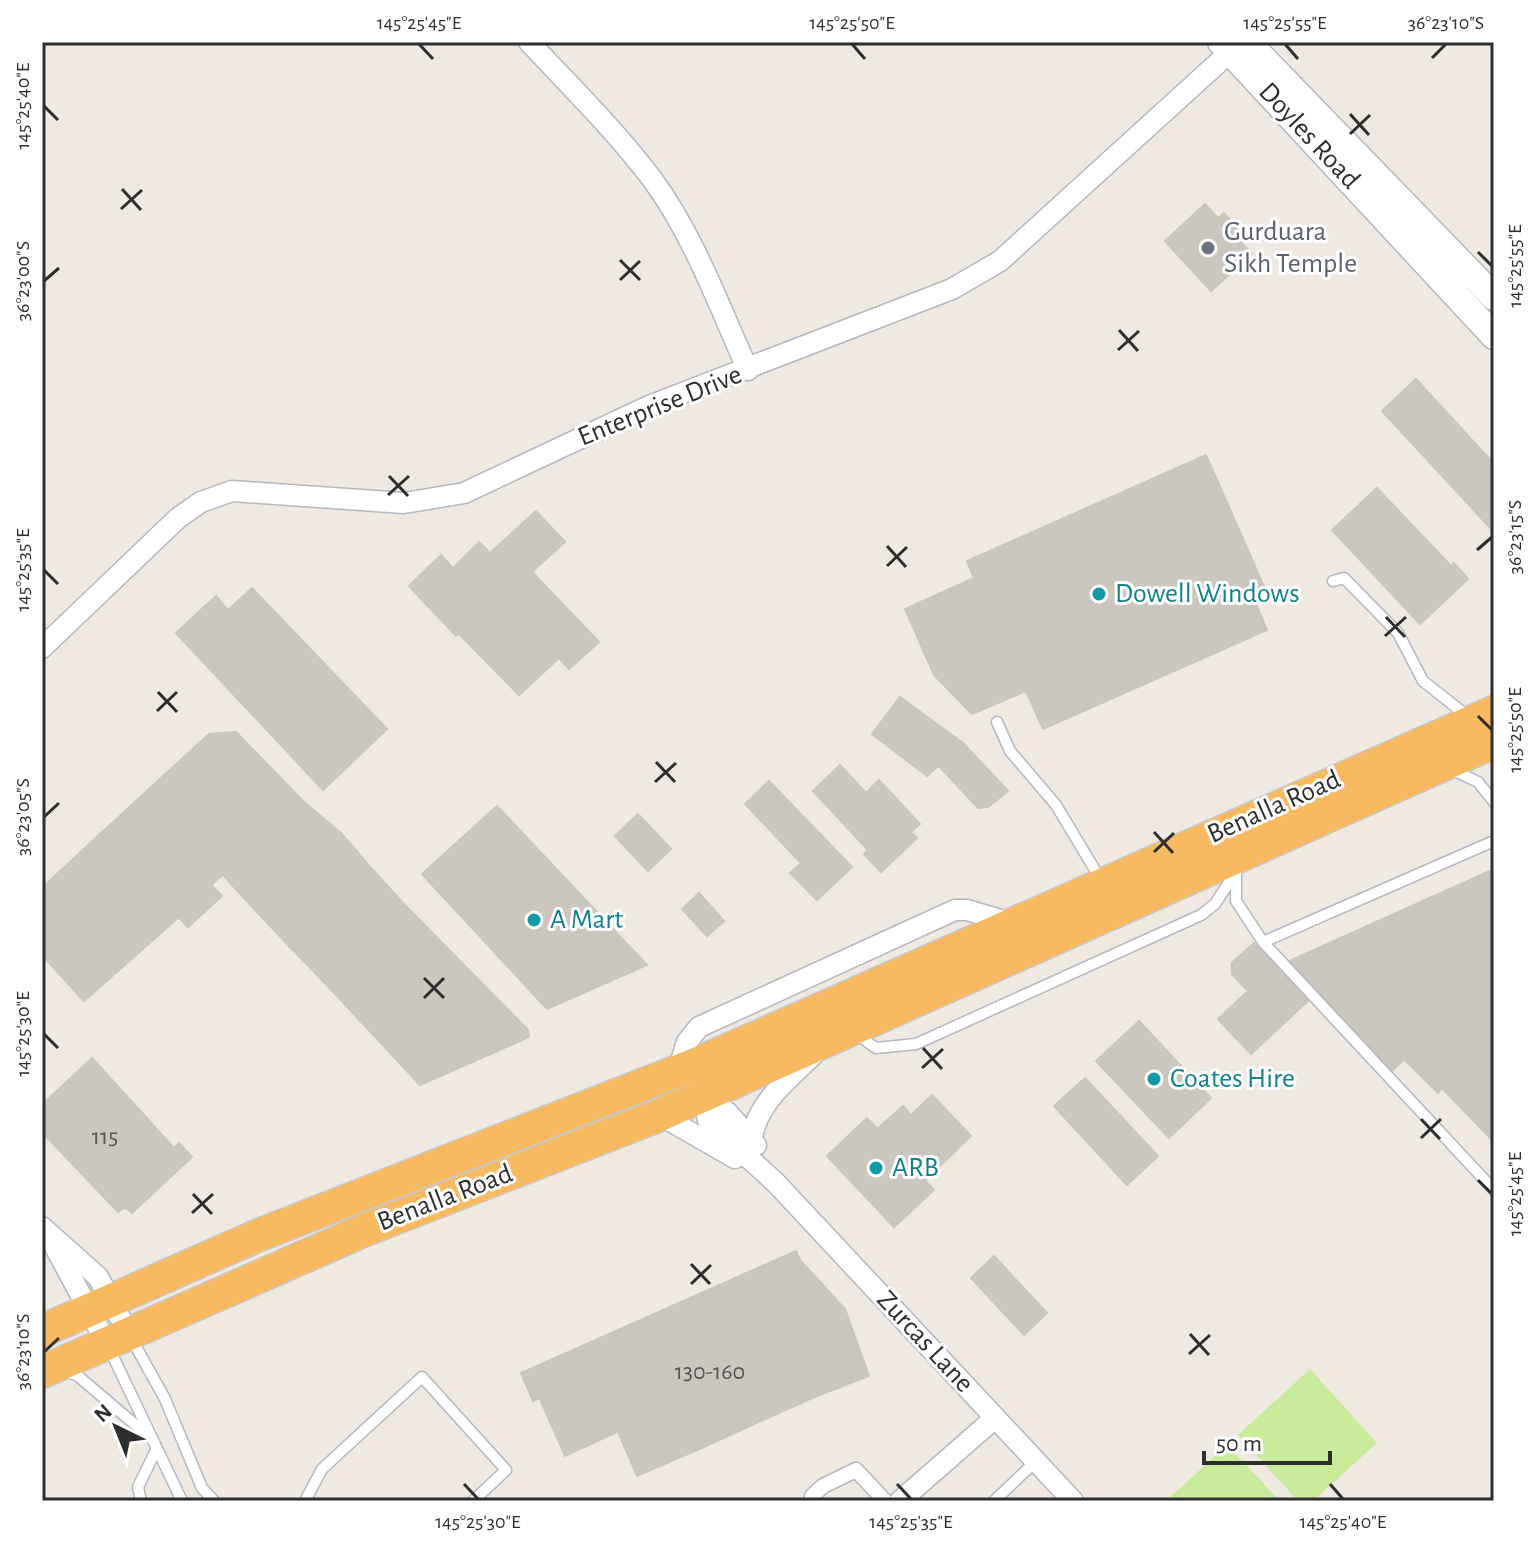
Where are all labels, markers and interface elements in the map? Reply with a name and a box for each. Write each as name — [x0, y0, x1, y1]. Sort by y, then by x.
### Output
text: 145°25'45"E — [377, 13, 462, 33]
text: 145°25'50"E — [809, 13, 895, 33]
text: 145°25'55"E — [1243, 13, 1327, 33]
text: 36°23'10"S — [1408, 13, 1484, 33]
text: 145°25'40"E — [13, 62, 33, 149]
street label: Doyles Road — [1253, 77, 1365, 195]
place label: Gurduara Sikh Temple — [1224, 218, 1357, 278]
text: 145°25'55"E — [1505, 224, 1525, 308]
marker: Gurduara Sikh Temple — [1199, 239, 1217, 257]
text: 36°23'00"S — [13, 241, 33, 321]
street label: Enterprise Drive — [574, 360, 746, 452]
text: 36°23'15"S — [1505, 500, 1525, 574]
text: 145°25'35"E — [13, 528, 33, 612]
place label: Dowell Windows — [1115, 580, 1300, 608]
marker: Dowell Windows — [1090, 585, 1108, 603]
text: 145°25'50"E — [1505, 687, 1525, 773]
street label: Benalla Road — [1203, 765, 1345, 849]
text: 36°23'05"S — [13, 778, 33, 856]
place label: A Mart — [550, 906, 623, 934]
marker: A Mart — [525, 911, 543, 929]
text: 145°25'30"E — [13, 991, 33, 1077]
place label: Coates Hire — [1170, 1065, 1295, 1093]
marker: Coates Hire — [1145, 1070, 1163, 1088]
house number: 115 — [92, 1125, 118, 1149]
text: 145°25'45"E — [1505, 1151, 1525, 1236]
place label: ARB — [892, 1154, 939, 1182]
street label: Benalla Road — [374, 1159, 516, 1237]
marker: ARB — [867, 1159, 885, 1177]
street label: Zurcas Lane — [871, 1286, 979, 1398]
text: 36°23'10"S — [13, 1314, 33, 1390]
house number: 130-160 — [675, 1360, 745, 1384]
north arrow — [76, 1387, 156, 1467]
text: N — [90, 1400, 116, 1426]
scale bar — [1204, 1415, 1330, 1465]
text: 50 m — [1216, 1432, 1262, 1456]
text: 145°25'30"E — [435, 1512, 521, 1532]
text: 145°25'35"E — [869, 1512, 953, 1532]
text: 145°25'40"E — [1300, 1512, 1387, 1532]

